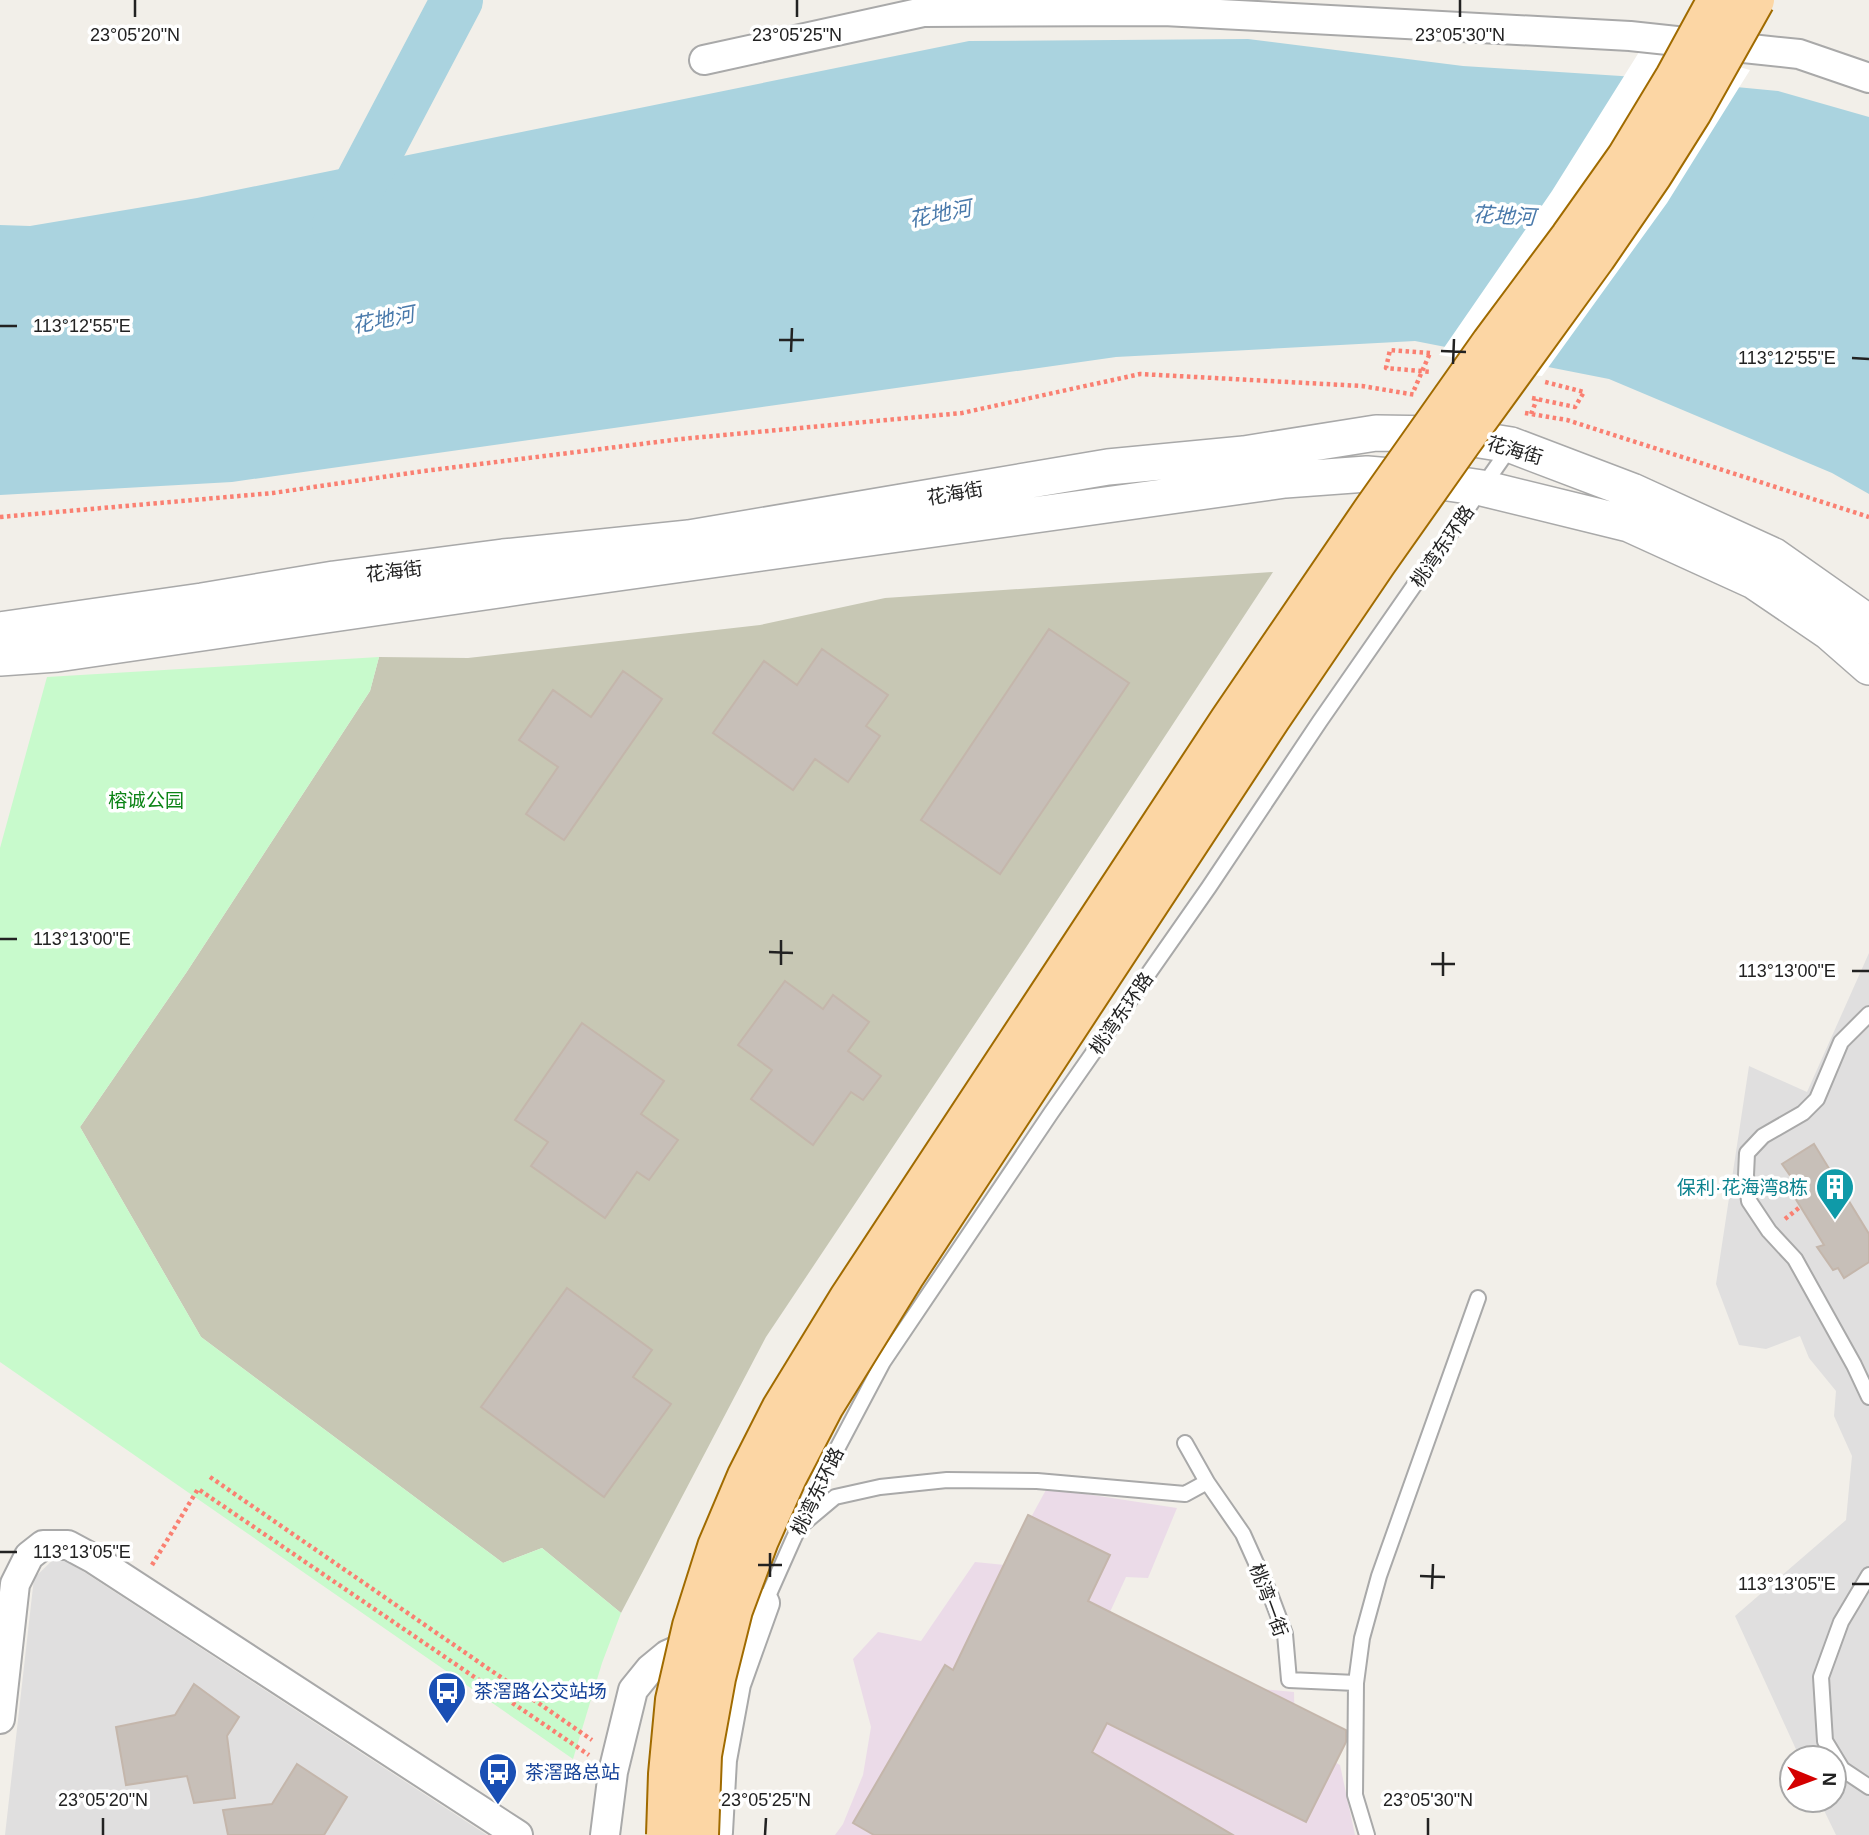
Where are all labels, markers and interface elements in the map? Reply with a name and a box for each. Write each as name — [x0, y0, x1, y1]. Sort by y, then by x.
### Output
text: 23°05'20"N — [90, 25, 180, 45]
text: 23°05'25"N — [752, 25, 842, 45]
text: 23°05'30"N — [1415, 25, 1505, 45]
water label: 花地河 — [907, 195, 977, 231]
water label: 花地河 — [1472, 202, 1540, 229]
water label: 花地河 — [350, 301, 420, 337]
text: 113°12'55"E — [33, 316, 131, 336]
text: 113°12'55"E — [1738, 348, 1836, 368]
street label: 花海街 — [1485, 433, 1545, 468]
street label: 花海街 — [925, 478, 985, 509]
street label: 桃湾东环路 — [1407, 501, 1478, 591]
street label: 花海街 — [364, 558, 424, 585]
park label: 榕诚公园 — [108, 790, 184, 811]
text: 113°13'00"E — [33, 929, 131, 949]
text: 113°13'00"E — [1738, 961, 1836, 981]
street label: 桃湾东环路 — [1086, 968, 1157, 1058]
building icon: 保利·花海湾8栋 — [1814, 1166, 1856, 1221]
place label: 保利·花海湾8栋 — [1677, 1177, 1808, 1198]
street label: 桃湾东环路 — [787, 1444, 848, 1539]
text: 113°13'05"E — [33, 1542, 131, 1562]
street label: 桃湾一街 — [1246, 1561, 1291, 1639]
text: 113°13'05"E — [1738, 1574, 1836, 1594]
bus stop icon: 茶滘路公交站场 — [426, 1670, 468, 1725]
place label: 茶滘路公交站场 — [474, 1681, 607, 1702]
north arrow — [1778, 1744, 1848, 1814]
bus stop icon: 茶滘路总站 — [477, 1751, 519, 1806]
place label: 茶滘路总站 — [525, 1762, 620, 1783]
text: N — [1819, 1772, 1840, 1786]
text: 23°05'20"N — [58, 1790, 148, 1810]
text: 23°05'25"N — [721, 1790, 811, 1810]
text: 23°05'30"N — [1383, 1790, 1473, 1810]

